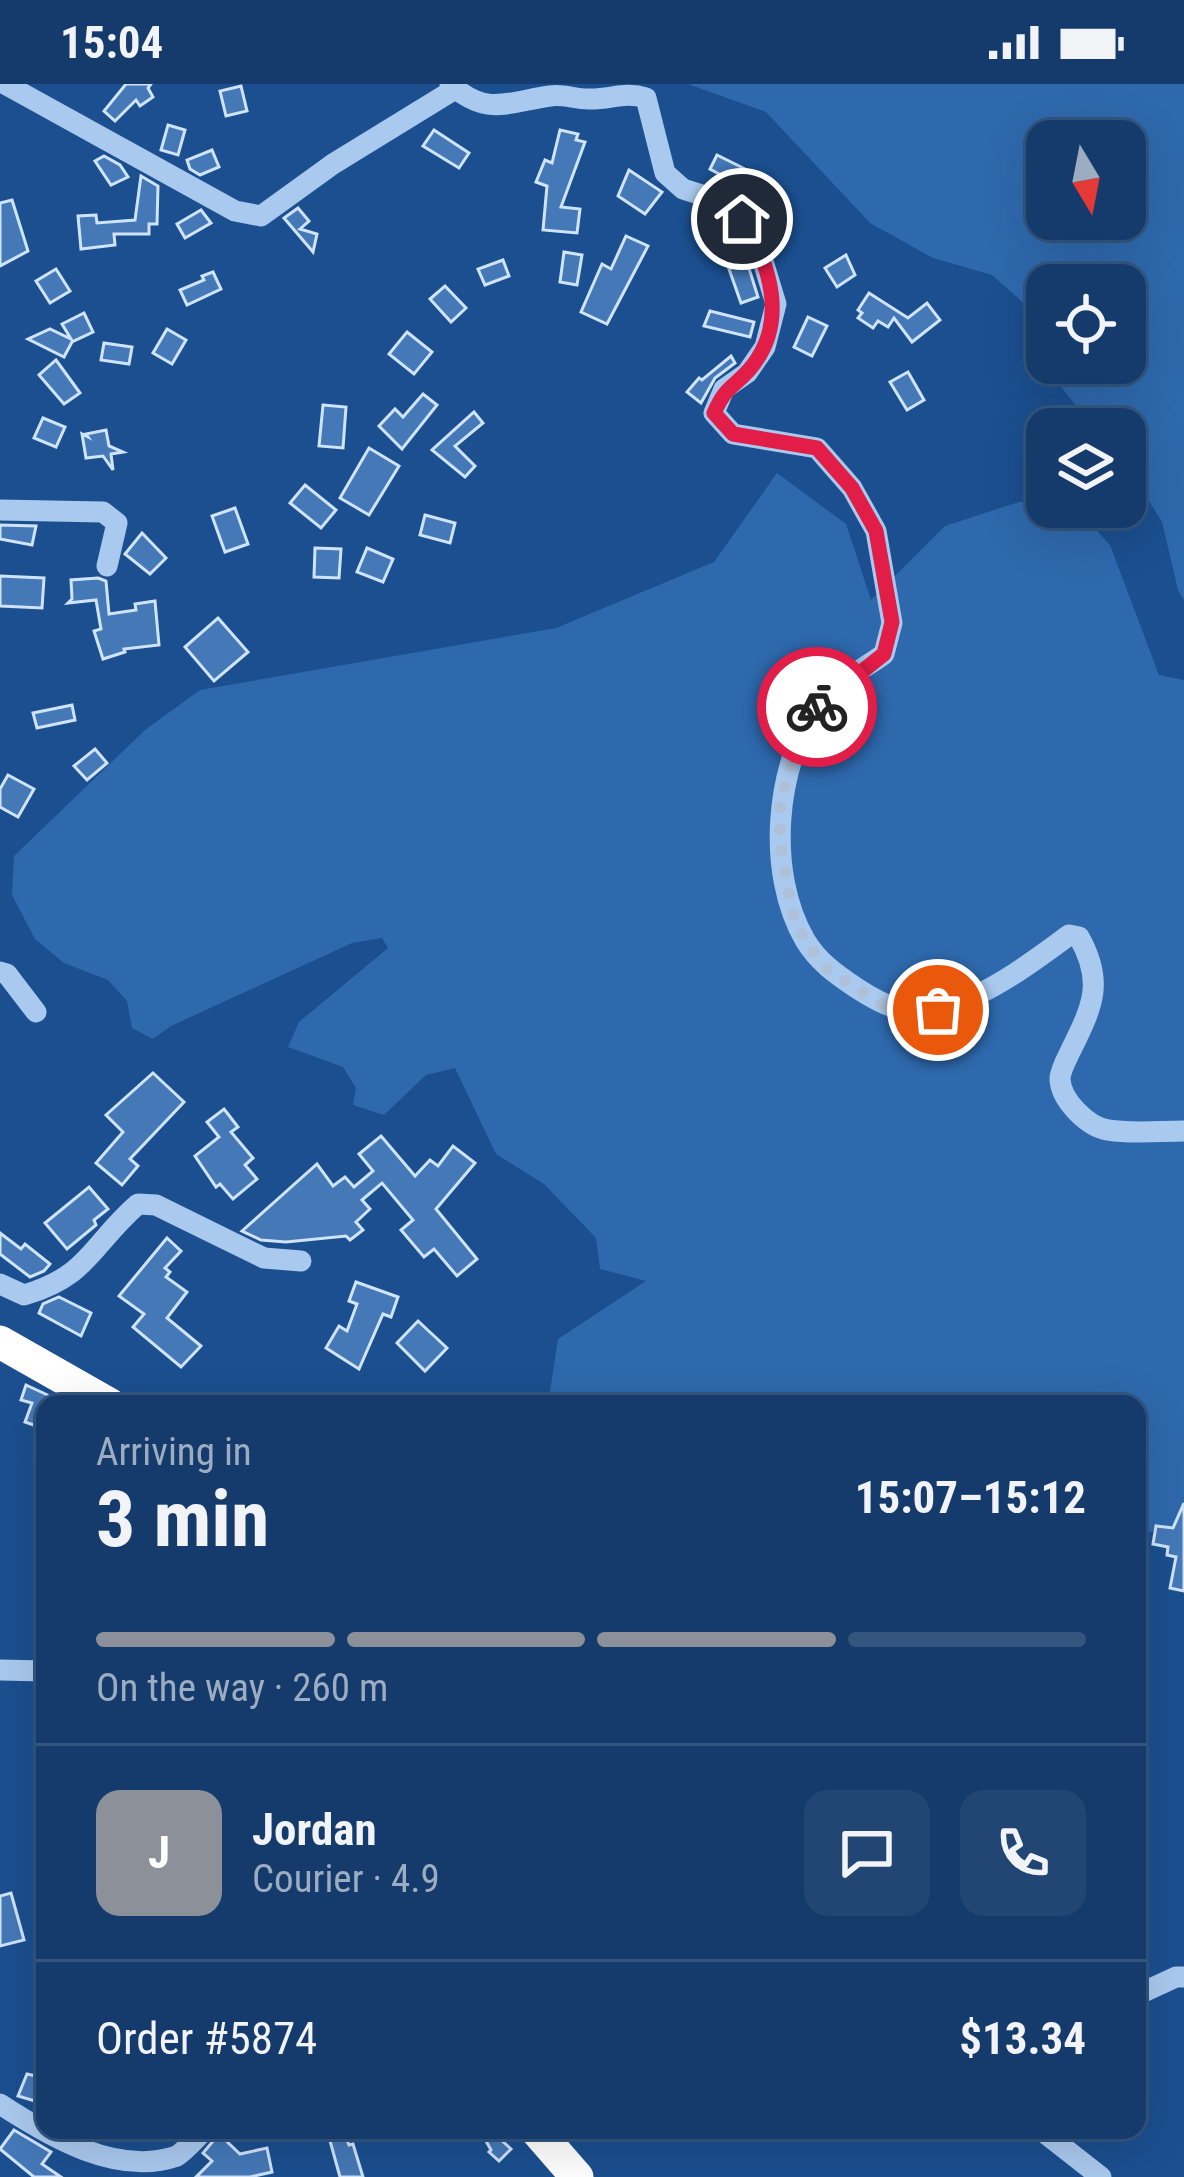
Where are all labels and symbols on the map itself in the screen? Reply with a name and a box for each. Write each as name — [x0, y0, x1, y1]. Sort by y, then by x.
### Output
north arrow — [1026, 120, 1146, 240]
pin — [691, 168, 793, 270]
courier — [757, 647, 877, 767]
pin — [887, 959, 989, 1061]

